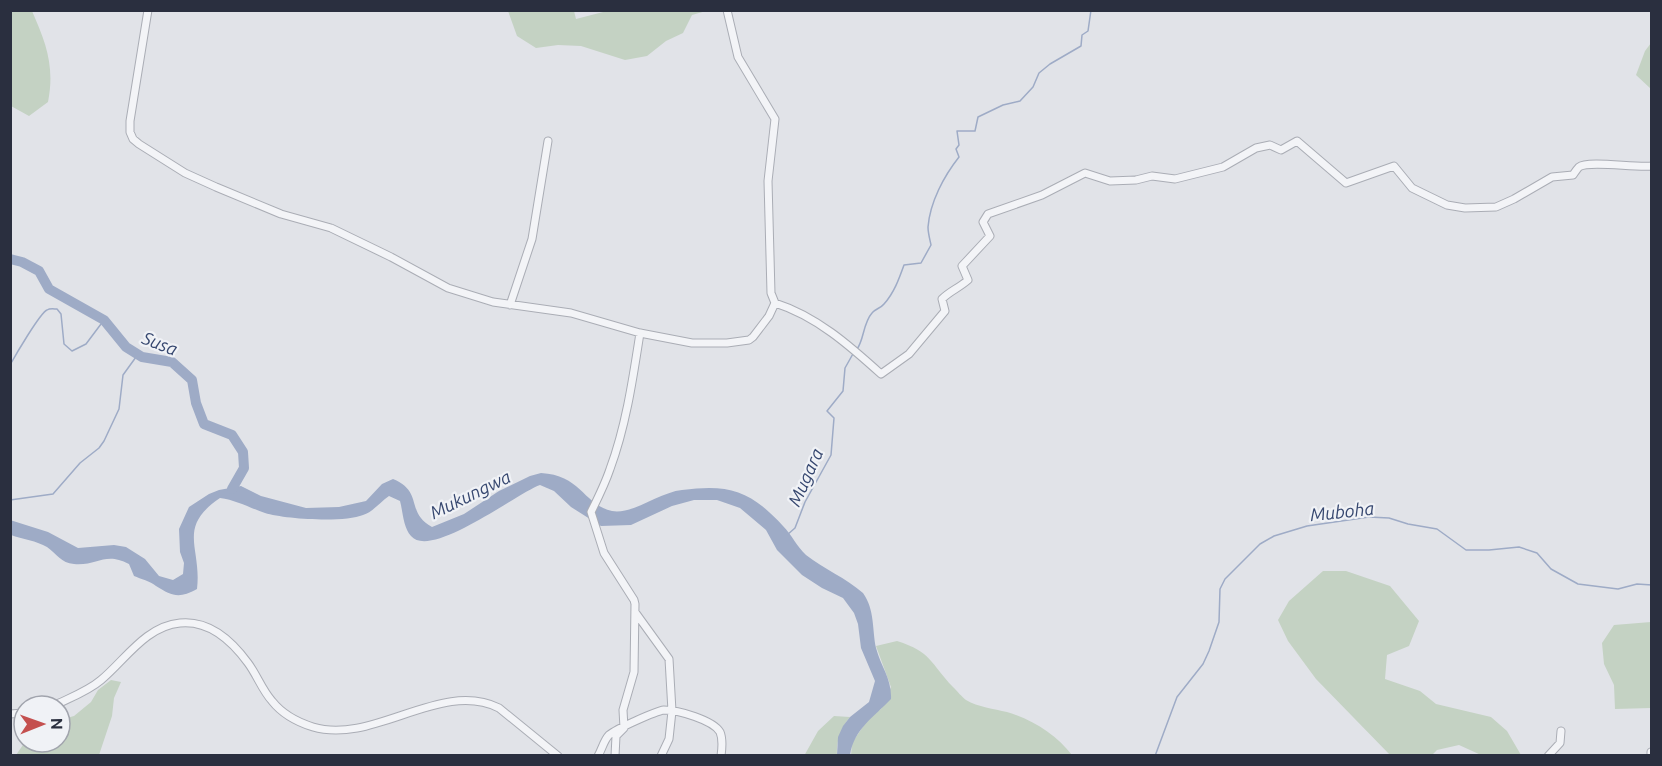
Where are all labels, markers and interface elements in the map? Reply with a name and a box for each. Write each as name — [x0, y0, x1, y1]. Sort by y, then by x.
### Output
water label: Susa — [139, 327, 181, 359]
water label: Mugara — [783, 445, 827, 509]
water label: Mukungwa — [426, 466, 514, 522]
water label: Muboha — [1309, 498, 1375, 524]
north arrow — [12, 694, 72, 754]
text: N — [48, 718, 66, 730]

